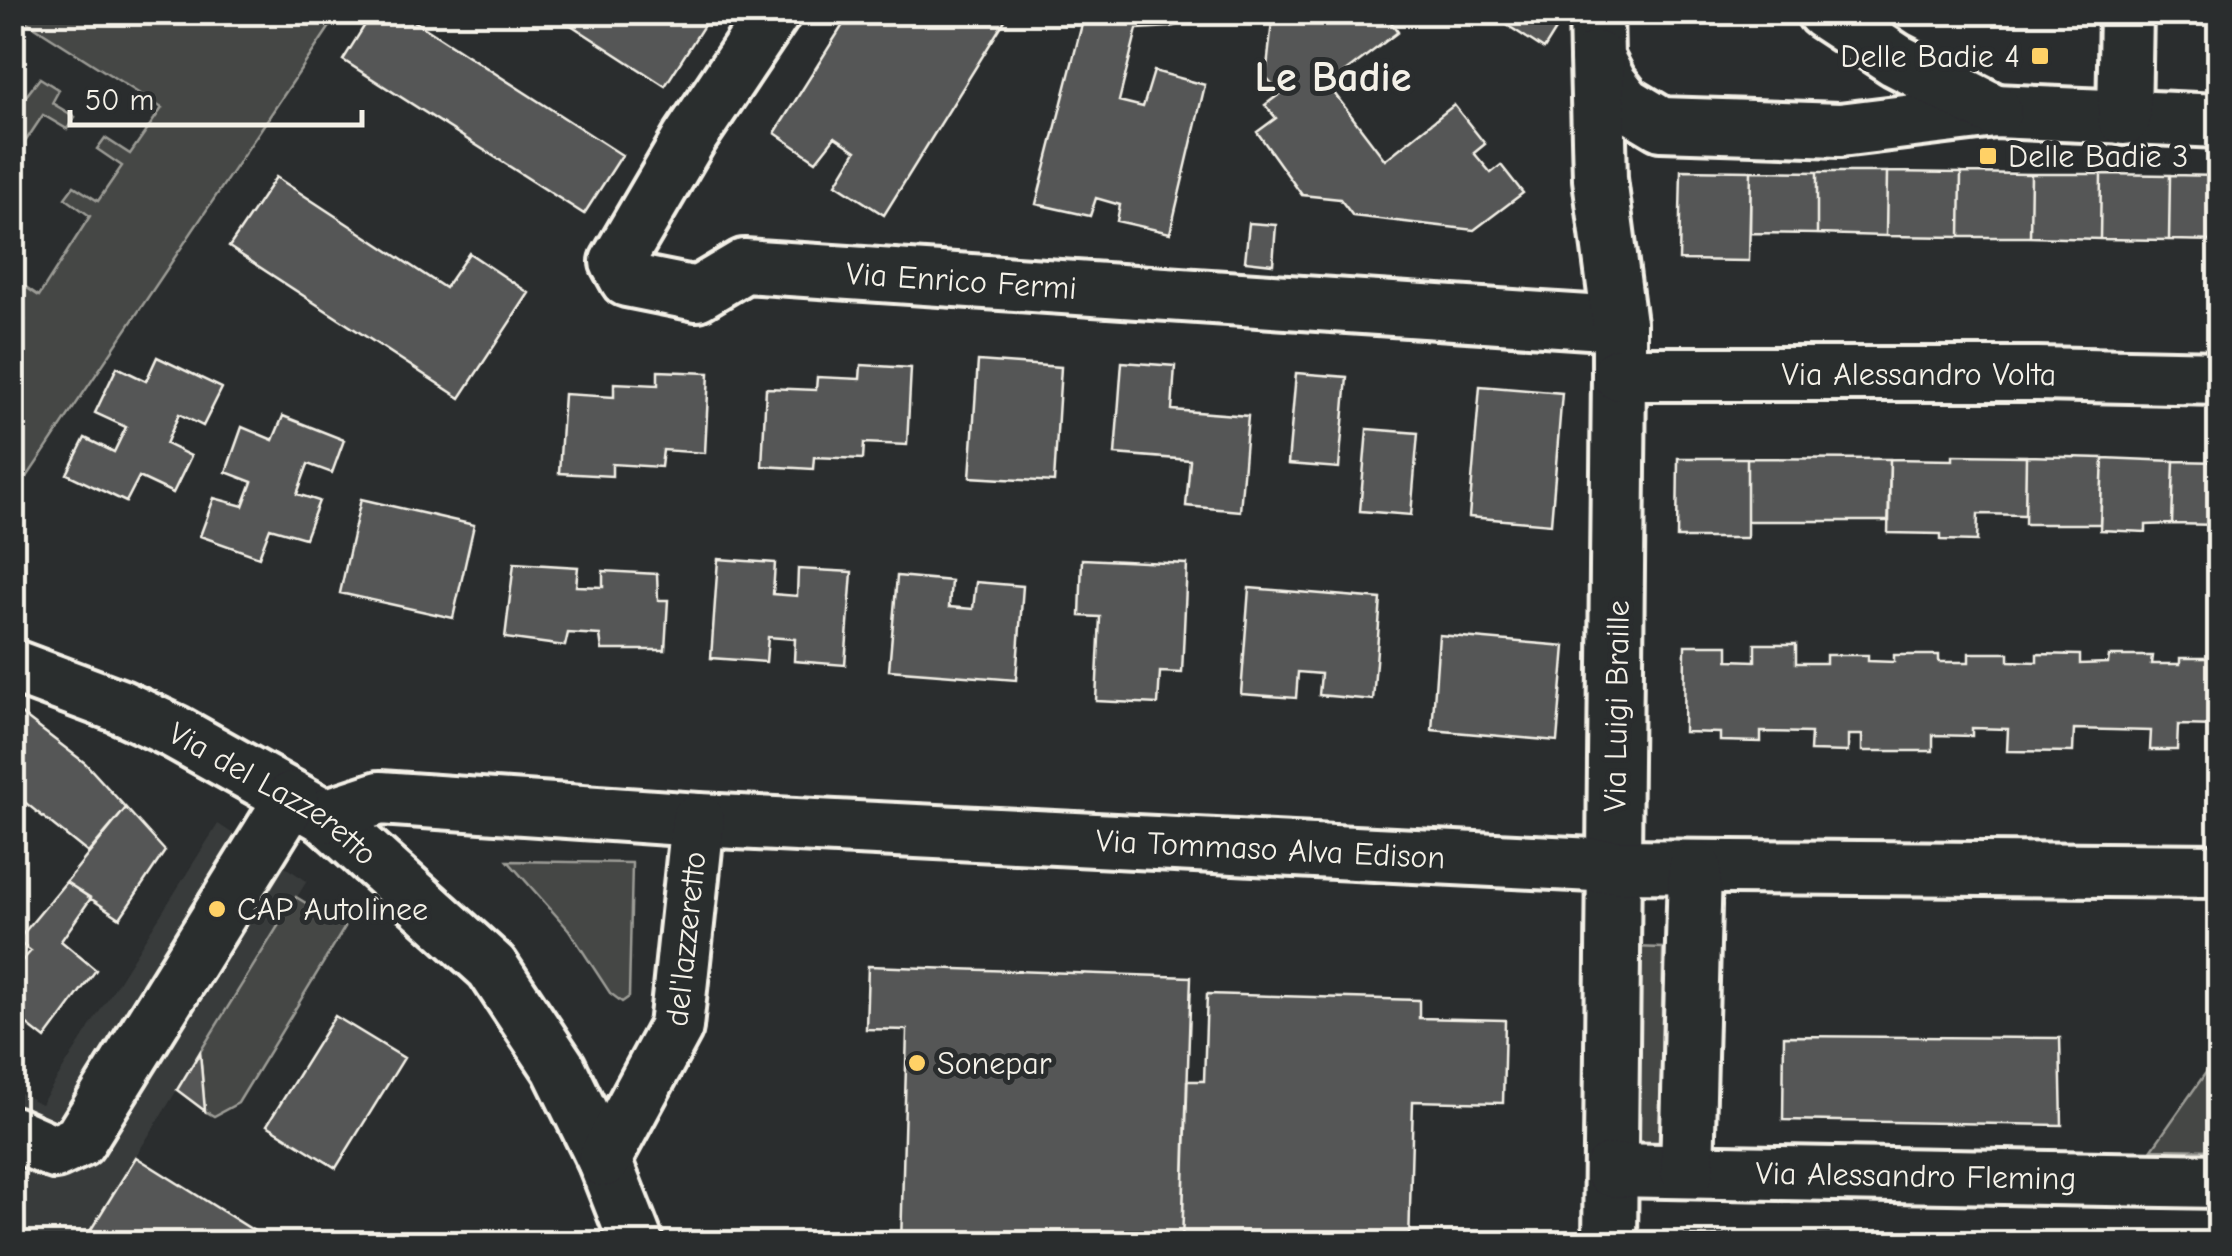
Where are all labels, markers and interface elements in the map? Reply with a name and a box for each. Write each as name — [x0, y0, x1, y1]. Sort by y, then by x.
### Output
place label: Delle Badie 4 — [1840, 38, 2020, 75]
marker: Delle Badie 4 — [2029, 45, 2051, 67]
district label: Le Badie — [1255, 53, 1411, 102]
scale bar — [70, 65, 362, 127]
text: 50 m — [85, 83, 154, 118]
place label: Delle Badie 3 — [2008, 138, 2188, 175]
marker: Delle Badie 3 — [1977, 145, 1999, 167]
street label: Via Enrico Fermi — [845, 255, 1078, 307]
street label: Via Alessandro Volta — [1782, 356, 2057, 393]
street label: Via Luigi Braille — [1596, 600, 1637, 812]
street label: Via del Lazzeretto — [162, 714, 385, 873]
street label: Via Tommaso Alva Edison — [1095, 822, 1446, 877]
street label: del'lazzeretto — [658, 850, 714, 1028]
place label: CAP Autolinee — [237, 891, 428, 928]
marker: CAP Autolinee — [206, 898, 228, 920]
place label: Sonepar — [937, 1045, 1052, 1082]
marker: Sonepar — [906, 1052, 928, 1074]
street label: Via Alessandro Fleming — [1755, 1155, 2077, 1197]

